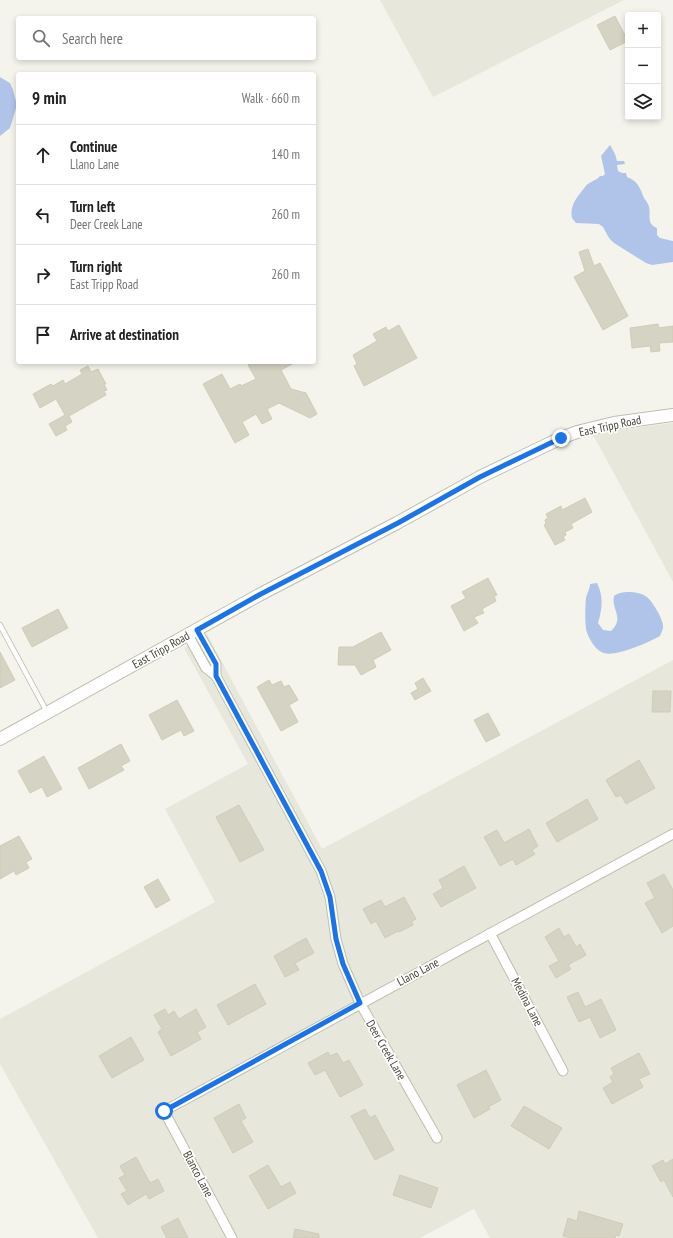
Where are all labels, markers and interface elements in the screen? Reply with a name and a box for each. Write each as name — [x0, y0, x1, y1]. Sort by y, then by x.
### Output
map controls — [625, 12, 661, 120]
button: + — [625, 12, 661, 48]
search box — [16, 16, 316, 60]
icon: search — [30, 27, 52, 49]
text: Search here — [62, 29, 123, 48]
button: − — [625, 48, 661, 84]
button: layers — [625, 84, 661, 120]
text: 9 min — [32, 87, 66, 109]
text: Walk · 660 m — [242, 90, 300, 107]
text: Continue — [70, 137, 117, 156]
icon: ahead — [32, 144, 54, 166]
text: 140 m — [271, 146, 300, 163]
text: Llano Lane — [70, 156, 119, 173]
text: Turn left — [70, 197, 115, 216]
icon: left — [32, 204, 54, 226]
text: 260 m — [271, 206, 300, 223]
text: Deer Creek Lane — [70, 216, 143, 233]
text: Turn right — [70, 257, 122, 276]
icon: right — [32, 264, 54, 286]
text: 260 m — [271, 266, 300, 283]
text: East Tripp Road — [70, 276, 139, 293]
icon: arrive — [32, 324, 54, 346]
text: Arrive at destination — [70, 325, 179, 344]
street label: East Tripp Road — [577, 412, 642, 439]
route end — [552, 429, 570, 447]
street label: East Tripp Road — [129, 628, 192, 671]
street label: Llano Lane — [394, 954, 441, 989]
street label: Medina Lane — [508, 975, 546, 1029]
street label: Deer Creek Lane — [363, 1017, 410, 1083]
route start — [155, 1102, 173, 1120]
street label: Blanco Lane — [180, 1148, 217, 1199]

